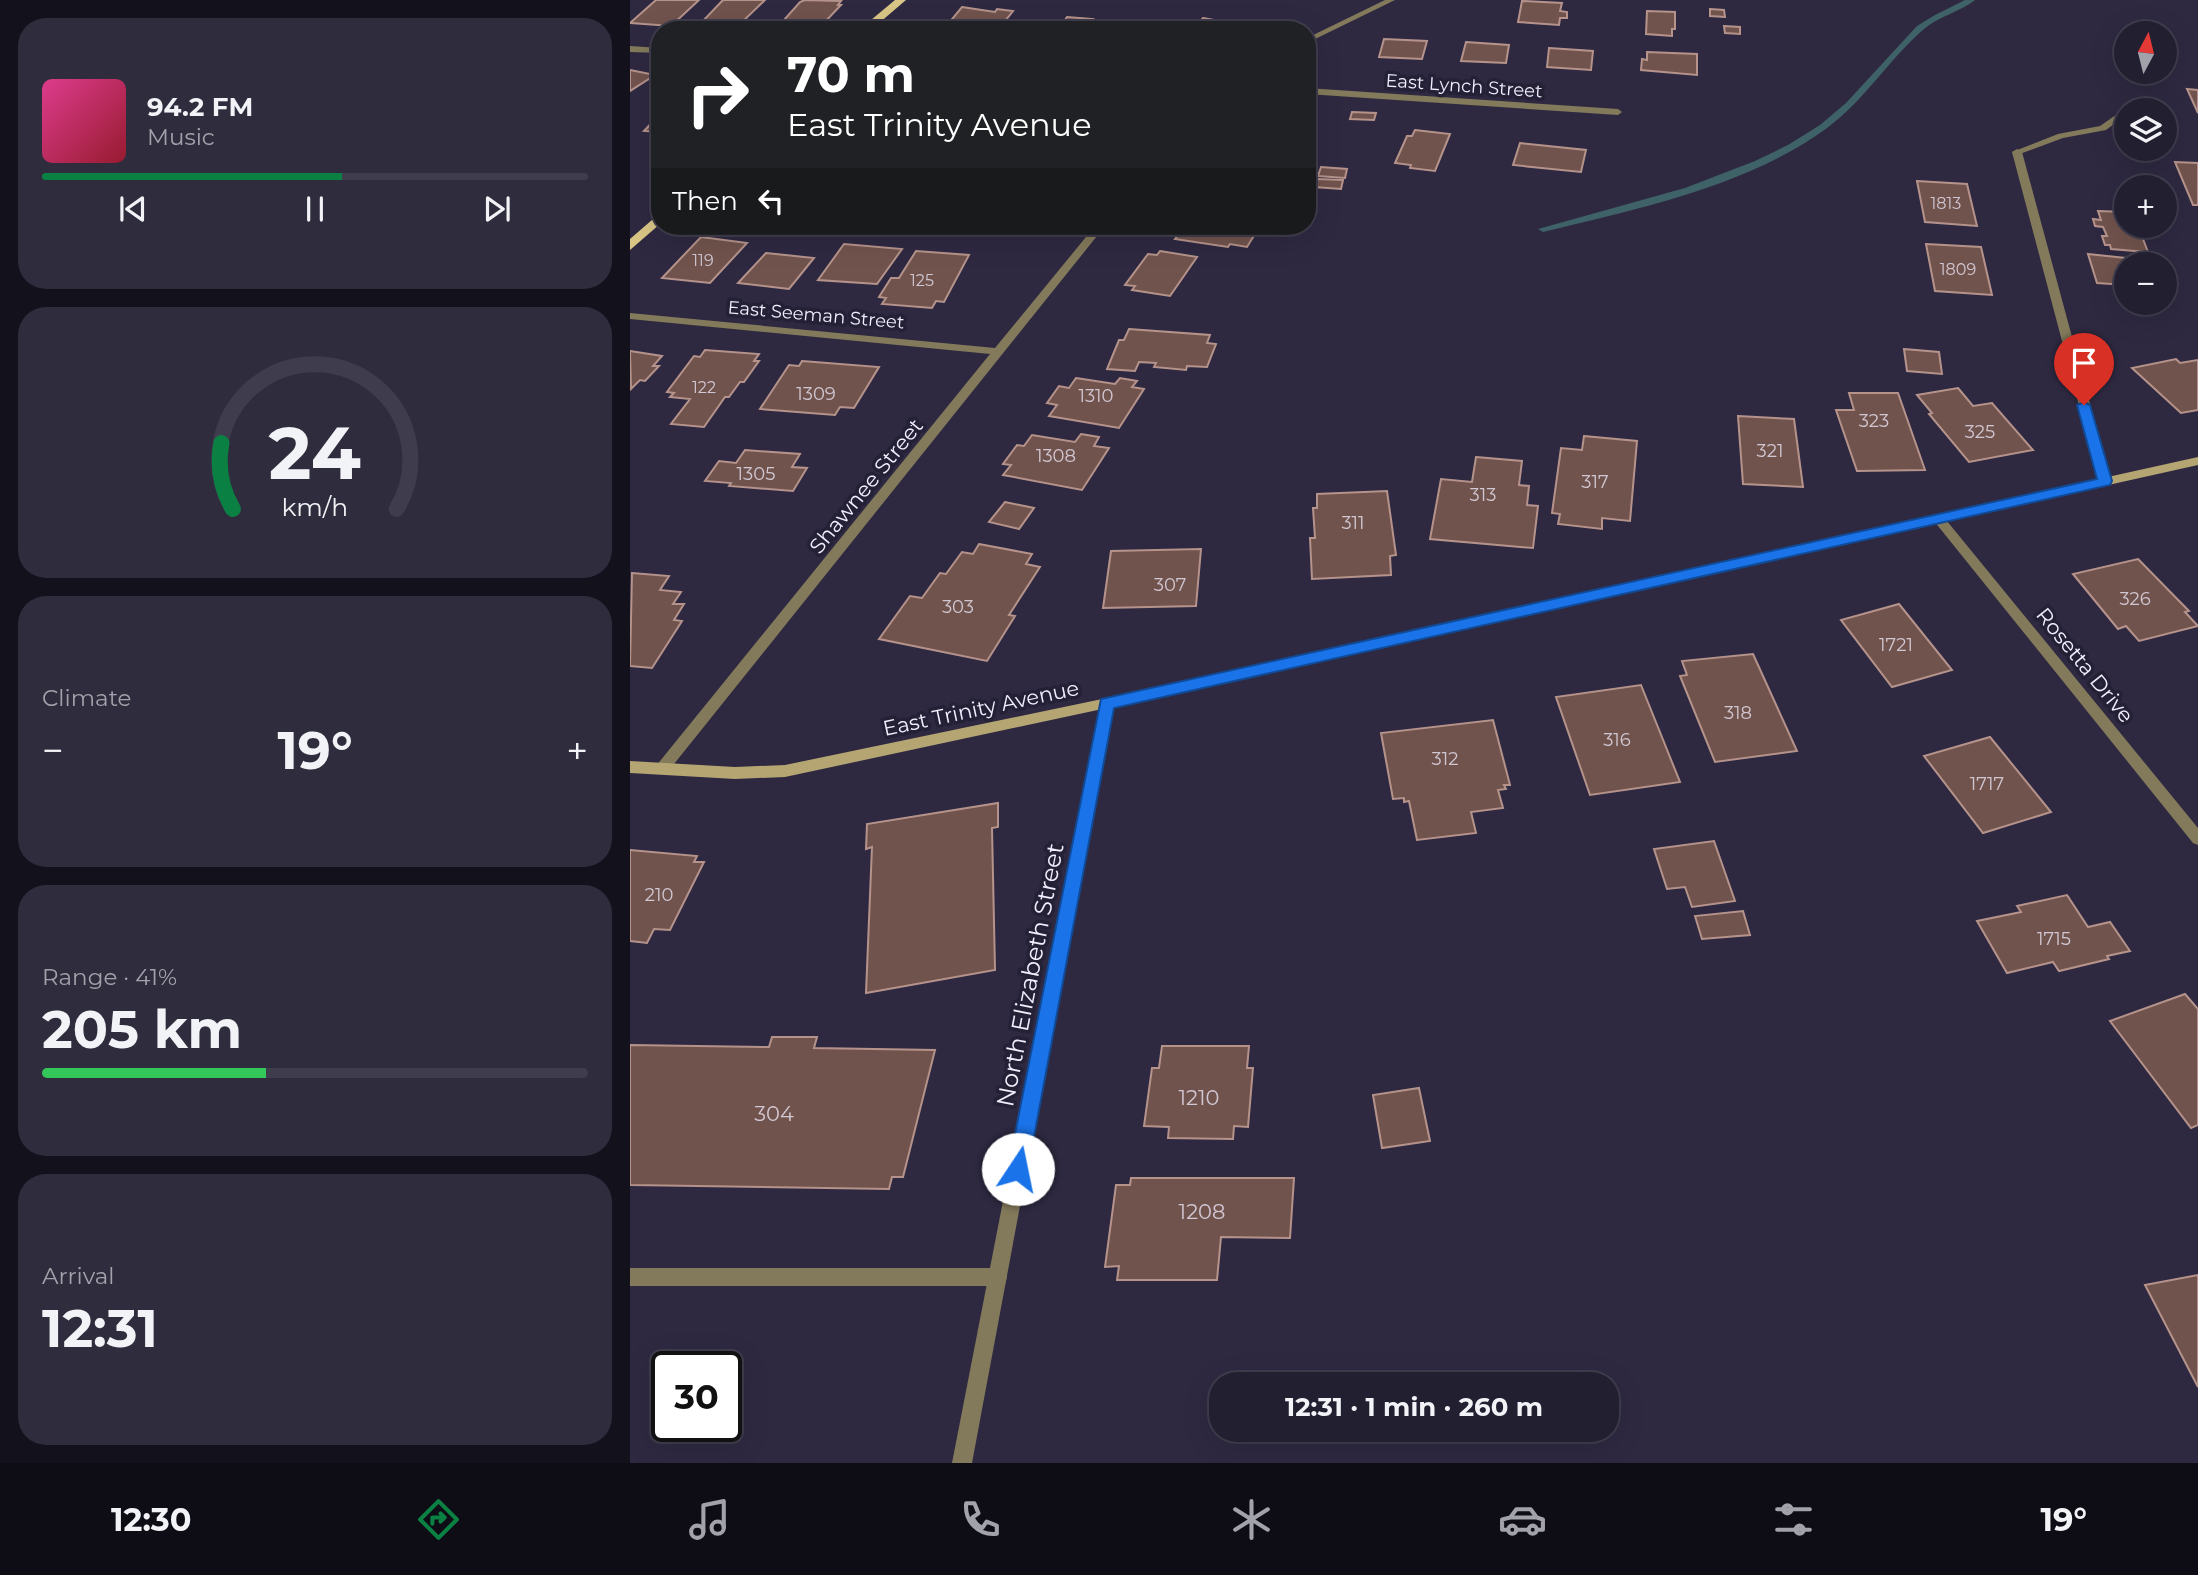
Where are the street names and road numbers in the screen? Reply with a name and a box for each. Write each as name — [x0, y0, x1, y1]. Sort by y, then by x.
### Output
street label: East Lynch Street — [1385, 70, 1543, 102]
street label: East Seeman Street — [727, 296, 905, 334]
street label: Shawnee Street — [804, 414, 928, 558]
street label: Rosetta Drive — [2031, 603, 2139, 727]
street label: East Trinity Avenue — [881, 675, 1081, 741]
street label: North Elizabeth Street — [990, 841, 1070, 1109]

